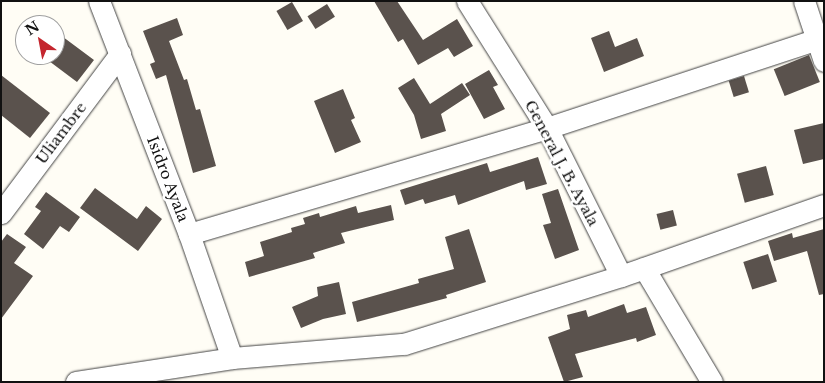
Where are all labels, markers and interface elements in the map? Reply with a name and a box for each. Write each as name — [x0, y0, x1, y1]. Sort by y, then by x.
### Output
north arrow — [15, 15, 65, 65]
text: N — [22, 17, 43, 39]
street label: General J. B. Ayala — [521, 97, 603, 229]
street label: Uliambre — [32, 99, 90, 167]
street label: Isidro Ayala — [143, 133, 193, 225]

